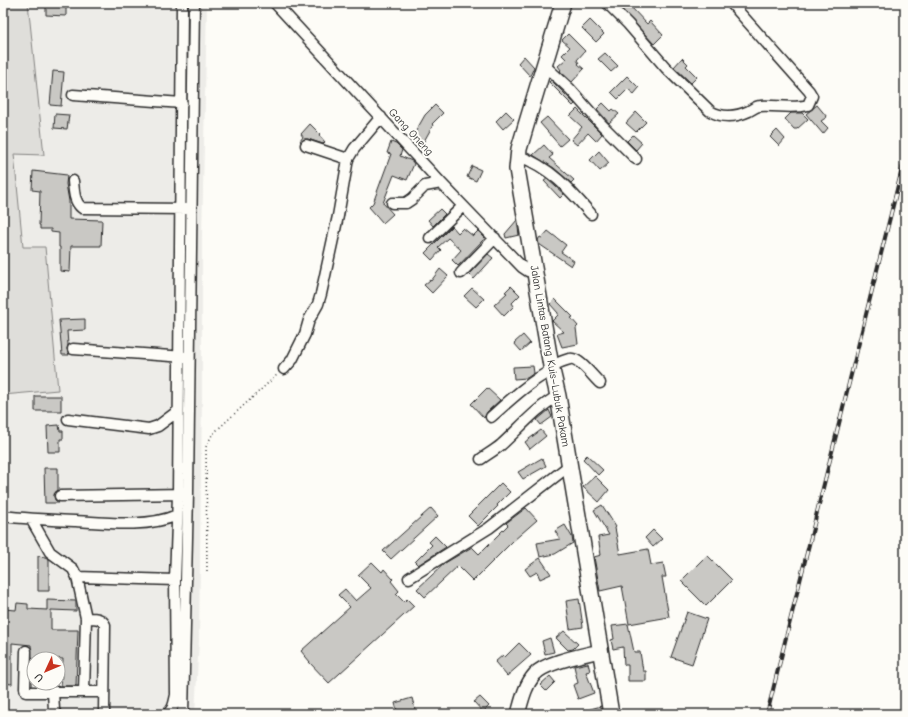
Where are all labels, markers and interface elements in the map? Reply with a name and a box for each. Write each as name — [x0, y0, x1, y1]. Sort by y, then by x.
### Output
street label: Gang Oneng — [386, 106, 436, 158]
street label: Jalan Lintas Batang Kuis–Lubuk Pakam — [528, 264, 572, 448]
north arrow — [26, 651, 66, 691]
text: U — [32, 670, 46, 685]

